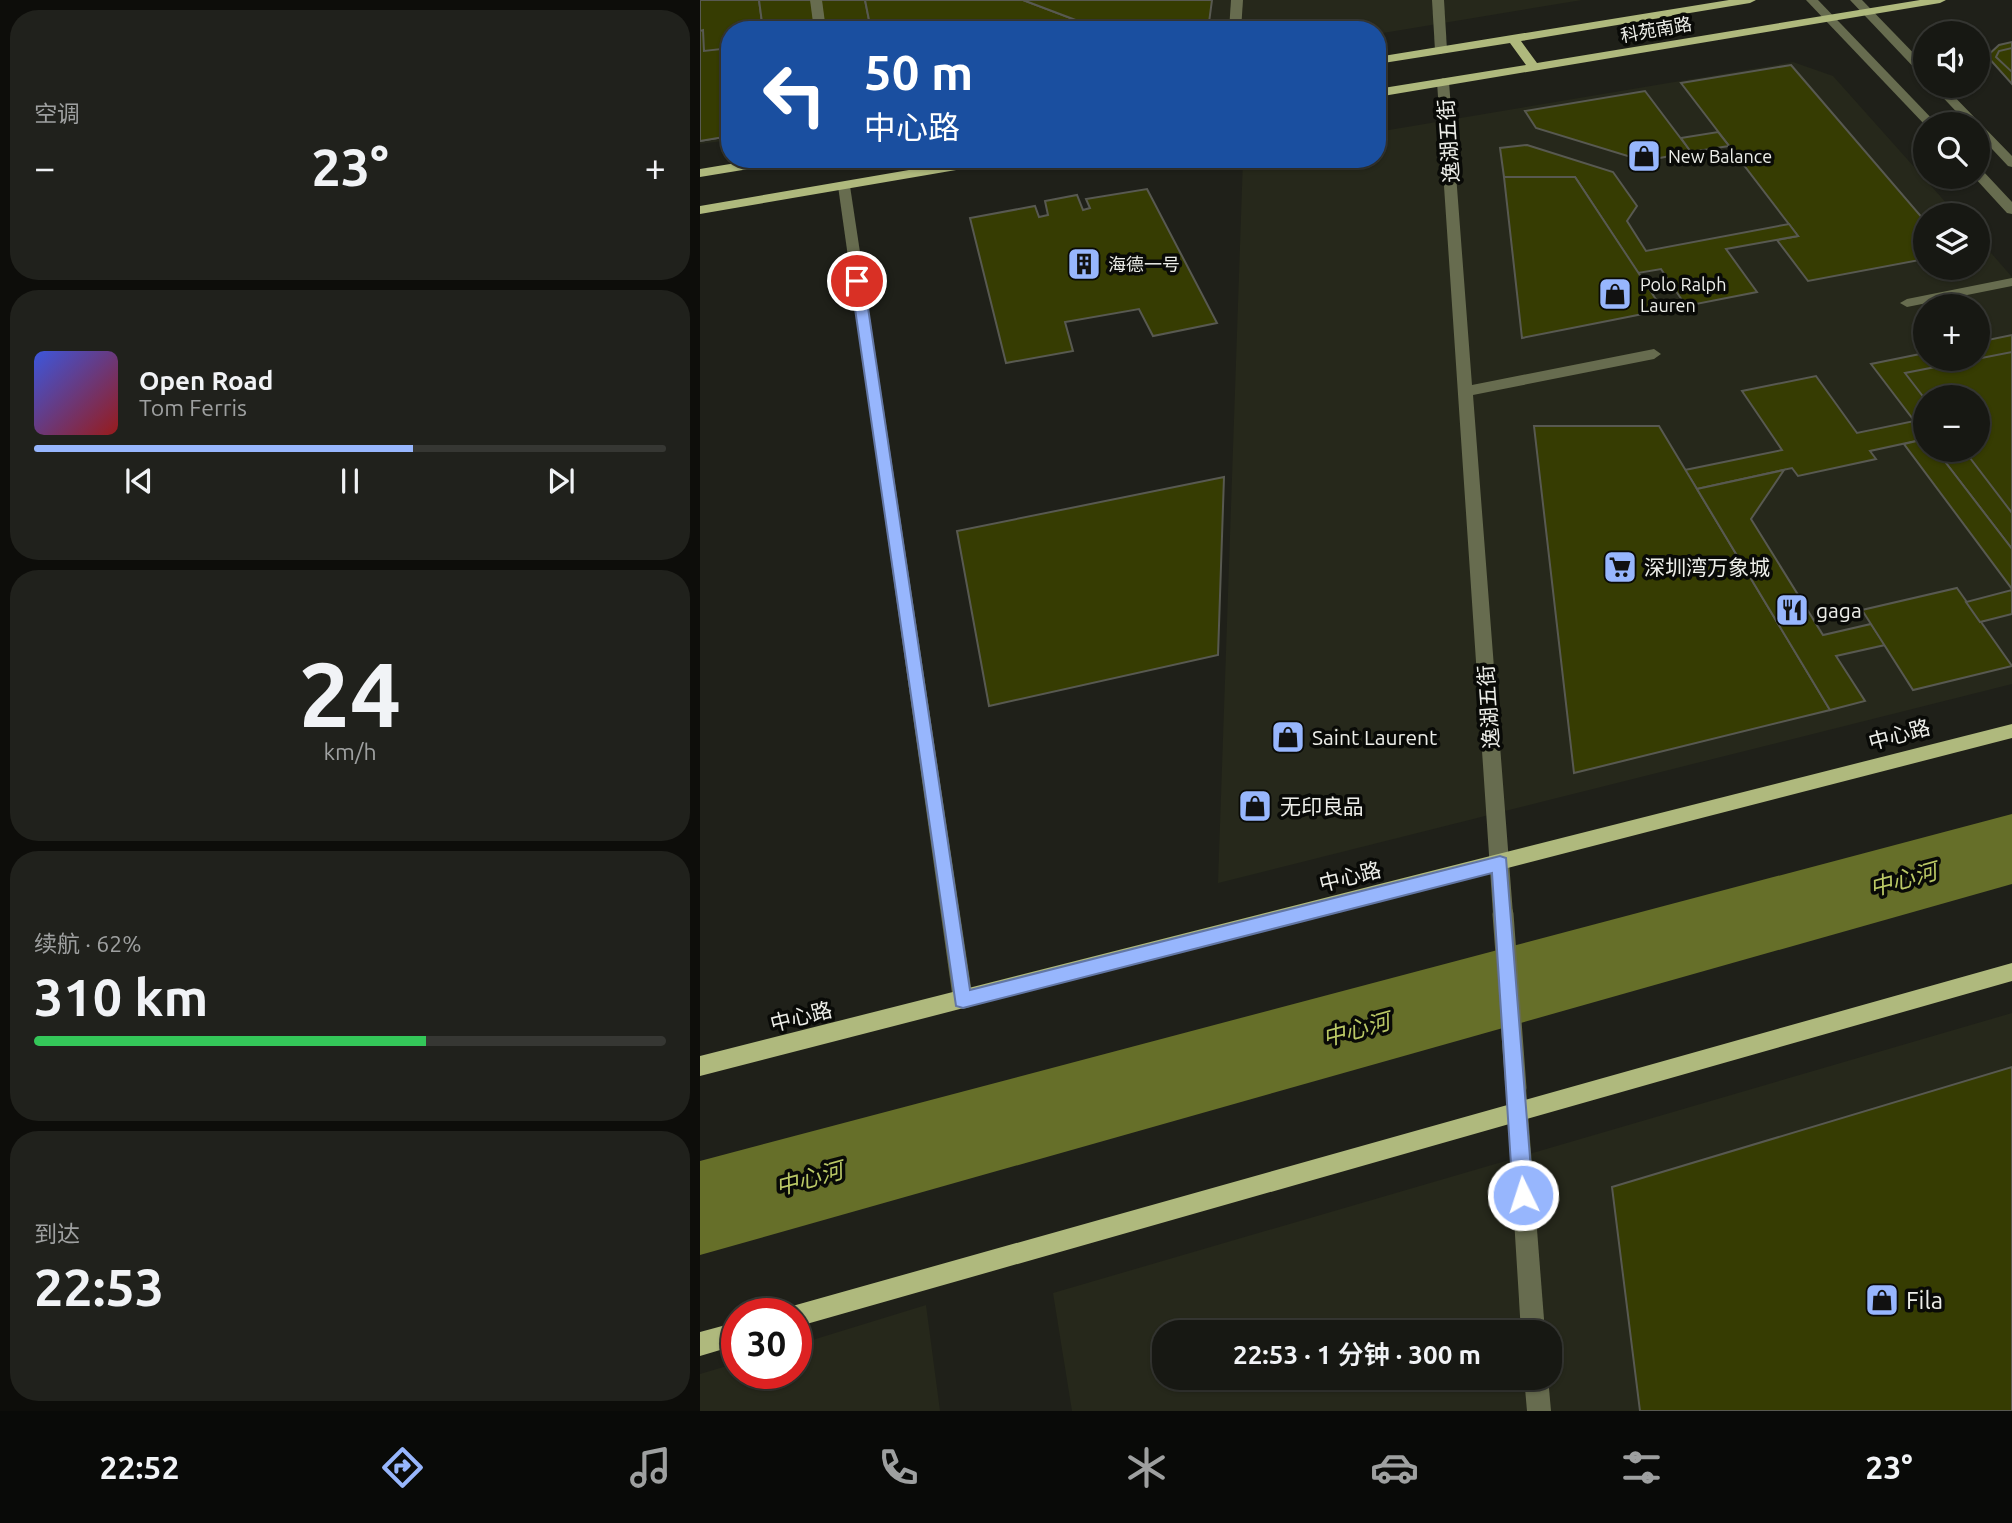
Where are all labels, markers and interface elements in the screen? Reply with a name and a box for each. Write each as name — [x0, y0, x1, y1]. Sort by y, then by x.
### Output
street label: 科苑南路 — [1619, 13, 1693, 45]
map controls — [1913, 21, 1990, 462]
button: sound — [1913, 21, 1990, 98]
text: 50 m — [864, 44, 973, 99]
icon: left — [749, 49, 840, 140]
street label: 逸湖五街 — [1433, 98, 1463, 184]
text: 空调 — [34, 101, 80, 126]
text: 中心路 — [864, 109, 960, 145]
button: search — [1913, 112, 1990, 189]
shop icon: New Balance — [1625, 137, 1663, 175]
text: 23° — [311, 138, 389, 196]
text: − — [34, 146, 55, 188]
text: + — [645, 146, 666, 188]
place label: New Balance — [1668, 146, 1772, 166]
button: layers — [1913, 203, 1990, 280]
building icon: 海德一号 — [1065, 245, 1103, 283]
pin — [827, 251, 887, 311]
place label: 海德一号 — [1108, 254, 1180, 274]
icon: arrive — [838, 262, 876, 300]
place label: Polo Ralph Lauren — [1640, 274, 1726, 315]
shop icon: Polo Ralph Lauren — [1596, 275, 1634, 313]
button: + — [1913, 294, 1990, 371]
text: Open Road — [139, 366, 273, 395]
button: − — [1913, 385, 1990, 462]
text: Tom Ferris — [139, 395, 247, 420]
icon: previous — [120, 462, 158, 500]
icon: pause — [331, 462, 369, 500]
icon: next — [542, 462, 580, 500]
supermarket icon: 深圳湾万象城 — [1601, 548, 1639, 586]
place label: 深圳湾万象城 — [1644, 555, 1770, 579]
restaurant icon: gaga — [1773, 591, 1811, 629]
place label: gaga — [1816, 598, 1862, 622]
text: 24 — [299, 642, 401, 744]
street label: 逸湖五街 — [1473, 664, 1503, 750]
street label: 中心路 — [1865, 714, 1933, 754]
shop icon: Saint Laurent — [1269, 718, 1307, 756]
place label: Saint Laurent — [1312, 725, 1437, 749]
text: km/h — [323, 739, 377, 764]
shop icon: 无印良品 — [1236, 787, 1274, 825]
place label: 无印良品 — [1280, 794, 1364, 818]
street label: 中心路 — [1317, 857, 1383, 895]
water label: 中心河 — [1866, 857, 1943, 900]
text: 续航 · 62% — [34, 931, 141, 956]
text: 310 km — [34, 968, 208, 1026]
street label: 中心路 — [768, 997, 834, 1035]
water label: 中心河 — [1319, 1007, 1396, 1050]
water label: 中心河 — [772, 1156, 849, 1199]
position arrow — [1486, 1158, 1560, 1232]
text: 到达 — [34, 1221, 80, 1246]
text: 22:53 — [34, 1258, 164, 1316]
shop icon: Fila — [1863, 1281, 1901, 1319]
place label: Fila — [1906, 1287, 1943, 1314]
speed limit sign: 30 — [721, 1298, 812, 1389]
text: 22:53 · 1 分钟 · 300 m — [1233, 1340, 1481, 1369]
icon: directions — [378, 1443, 427, 1492]
icon: music — [626, 1443, 675, 1492]
icon: phone — [874, 1443, 923, 1492]
icon: climate — [1122, 1443, 1171, 1492]
icon: car — [1370, 1443, 1419, 1492]
icon: filters — [1617, 1443, 1666, 1492]
text: 22:52 — [99, 1449, 179, 1485]
text: 23° — [1865, 1449, 1913, 1485]

